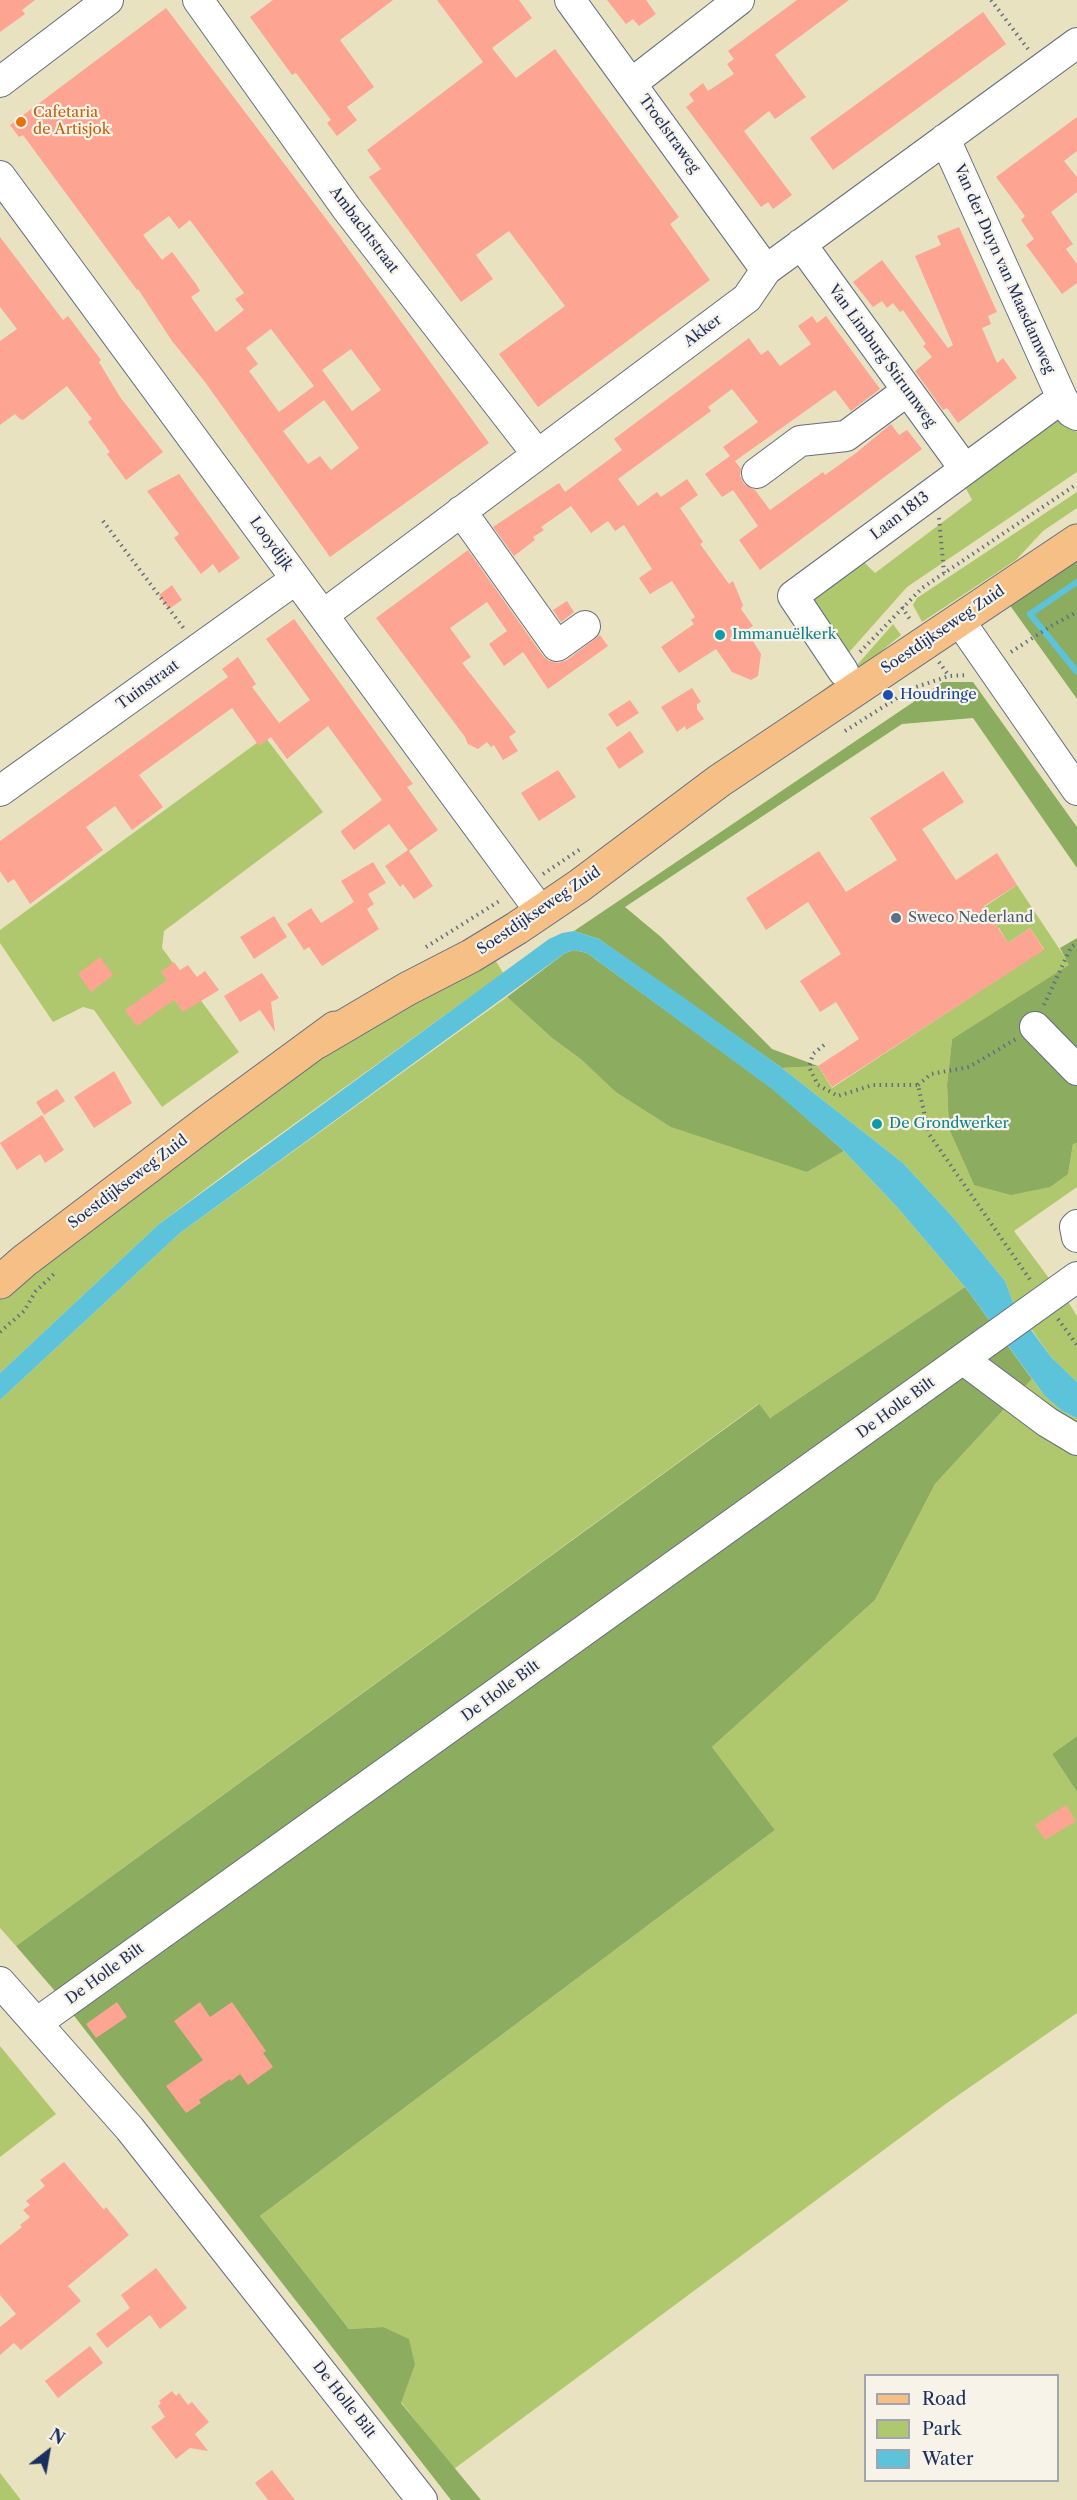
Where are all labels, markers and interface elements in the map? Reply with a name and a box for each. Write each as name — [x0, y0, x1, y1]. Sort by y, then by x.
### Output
street label: Troelstraweg — [635, 91, 703, 177]
place label: Cafetaria de Artisjok — [33, 104, 110, 139]
marker: Cafetaria de Artisjok — [14, 115, 28, 129]
street label: Van der Duyn van Maasdamweg — [950, 162, 1058, 376]
street label: Ambachtstraat — [326, 183, 402, 277]
street label: Van Limburg Stirumweg — [824, 281, 940, 431]
street label: Akker — [681, 311, 725, 351]
street label: Laan 1813 — [867, 488, 933, 544]
street label: Looydijk — [245, 513, 297, 575]
street label: Soestdijkseweg Zuid — [878, 582, 1008, 678]
place label: Immanuëlkerk — [732, 626, 836, 644]
marker: Immanuëlkerk — [713, 628, 727, 642]
street label: Tuinstraat — [113, 656, 183, 714]
place label: Houdringe — [900, 686, 977, 704]
marker: Houdringe — [881, 688, 895, 702]
street label: Soestdijkseweg Zuid — [474, 863, 604, 959]
place label: Sweco Nederland — [908, 909, 1033, 927]
marker: Sweco Nederland — [889, 911, 903, 925]
place label: De Grondwerker — [889, 1115, 1009, 1133]
marker: De Grondwerker — [870, 1117, 884, 1131]
street label: Soestdijkseweg Zuid — [65, 1131, 191, 1233]
street label: De Holle Bilt — [853, 1374, 939, 1442]
street label: De Holle Bilt — [458, 1657, 544, 1725]
street label: De Holle Bilt — [62, 1940, 148, 2008]
street label: De Holle Bilt — [308, 2358, 380, 2442]
legend — [864, 2374, 1059, 2482]
text: Road — [922, 2388, 967, 2410]
text: Park — [922, 2418, 961, 2440]
north arrow — [18, 2422, 78, 2482]
text: N — [46, 2424, 68, 2449]
text: Water — [922, 2448, 974, 2470]

